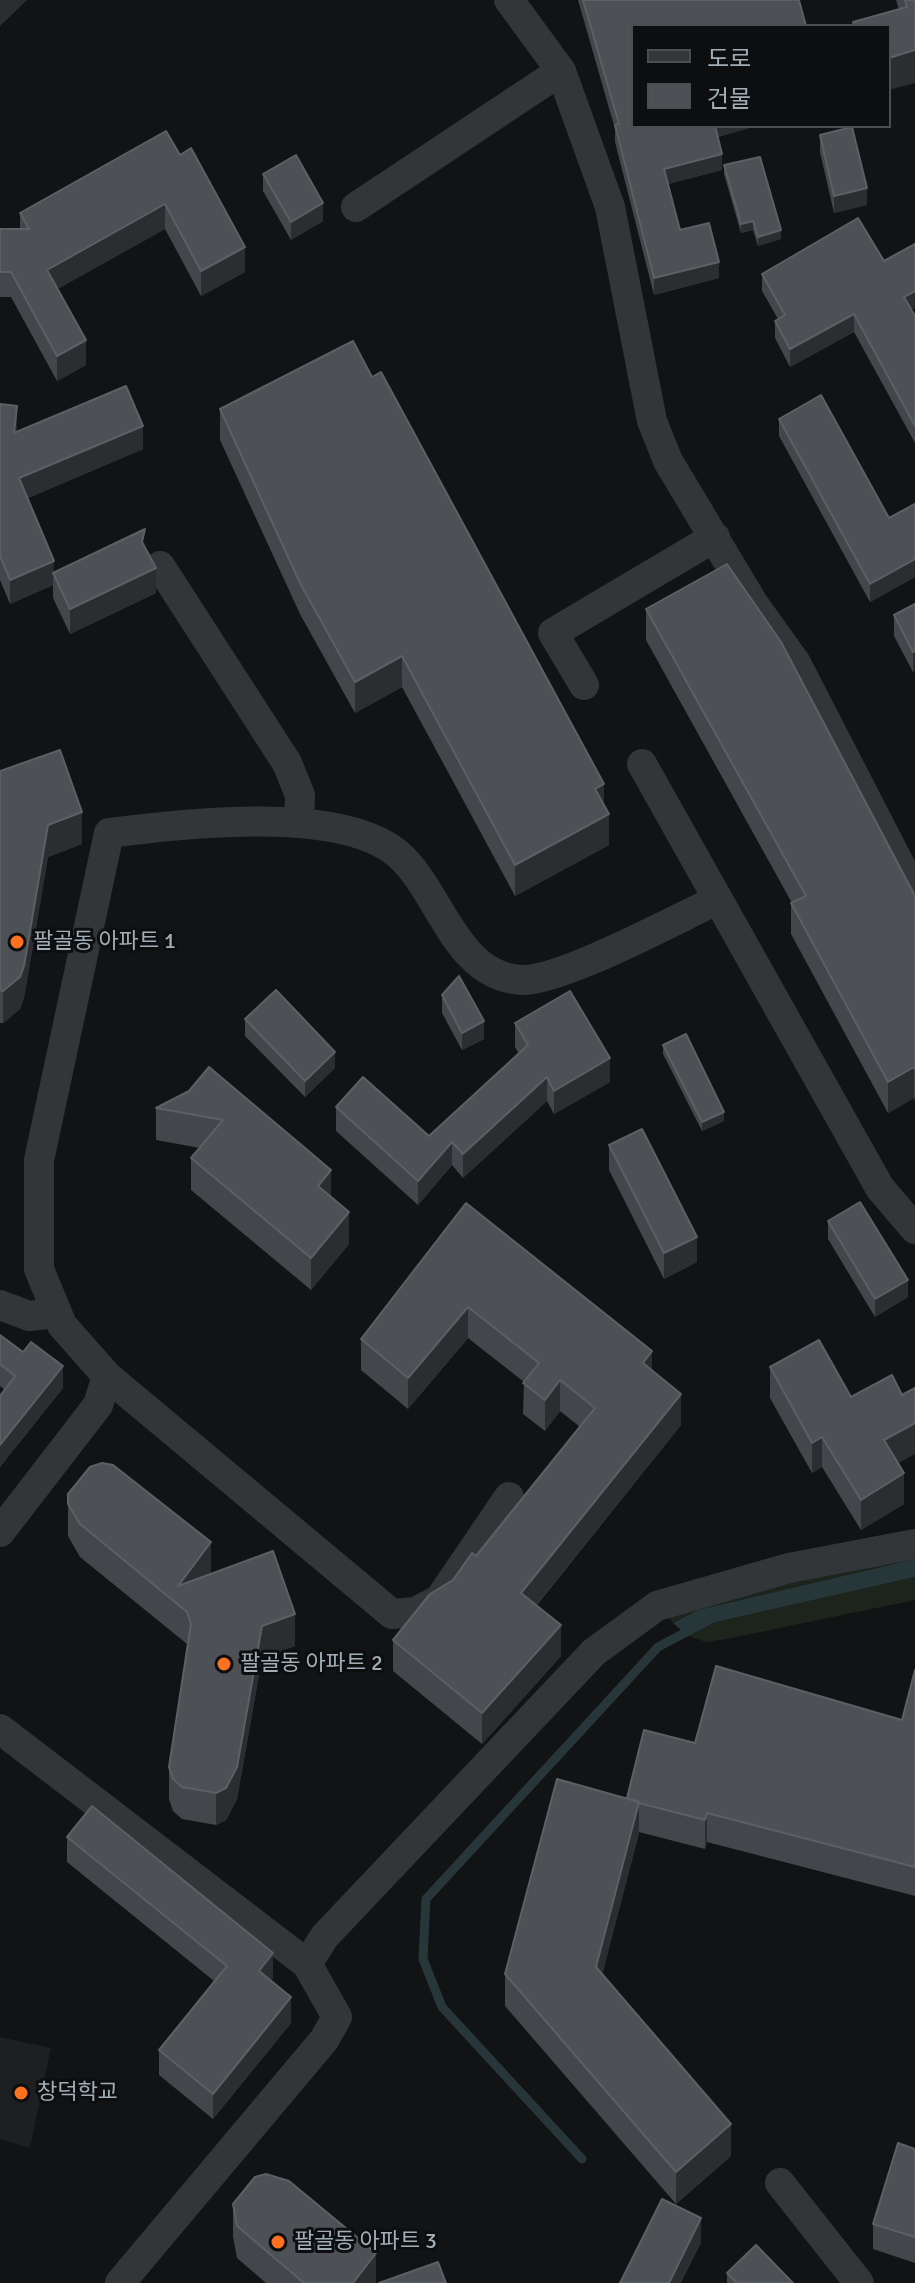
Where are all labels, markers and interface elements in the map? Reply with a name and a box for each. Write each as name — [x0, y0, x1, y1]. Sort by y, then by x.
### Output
legend — [631, 24, 891, 128]
text: 도로 — [707, 44, 751, 74]
text: 건물 — [707, 84, 751, 114]
place label: 팔골동 아파트 1 — [33, 929, 176, 955]
marker: 팔골동 아파트 1 — [8, 933, 26, 951]
place label: 팔골동 아파트 2 — [240, 1651, 383, 1677]
marker: 팔골동 아파트 2 — [215, 1655, 233, 1673]
place label: 창덕학교 — [37, 2080, 118, 2106]
marker: 창덕학교 — [12, 2084, 30, 2102]
place label: 팔골동 아파트 3 — [294, 2229, 437, 2255]
marker: 팔골동 아파트 3 — [269, 2233, 287, 2251]

